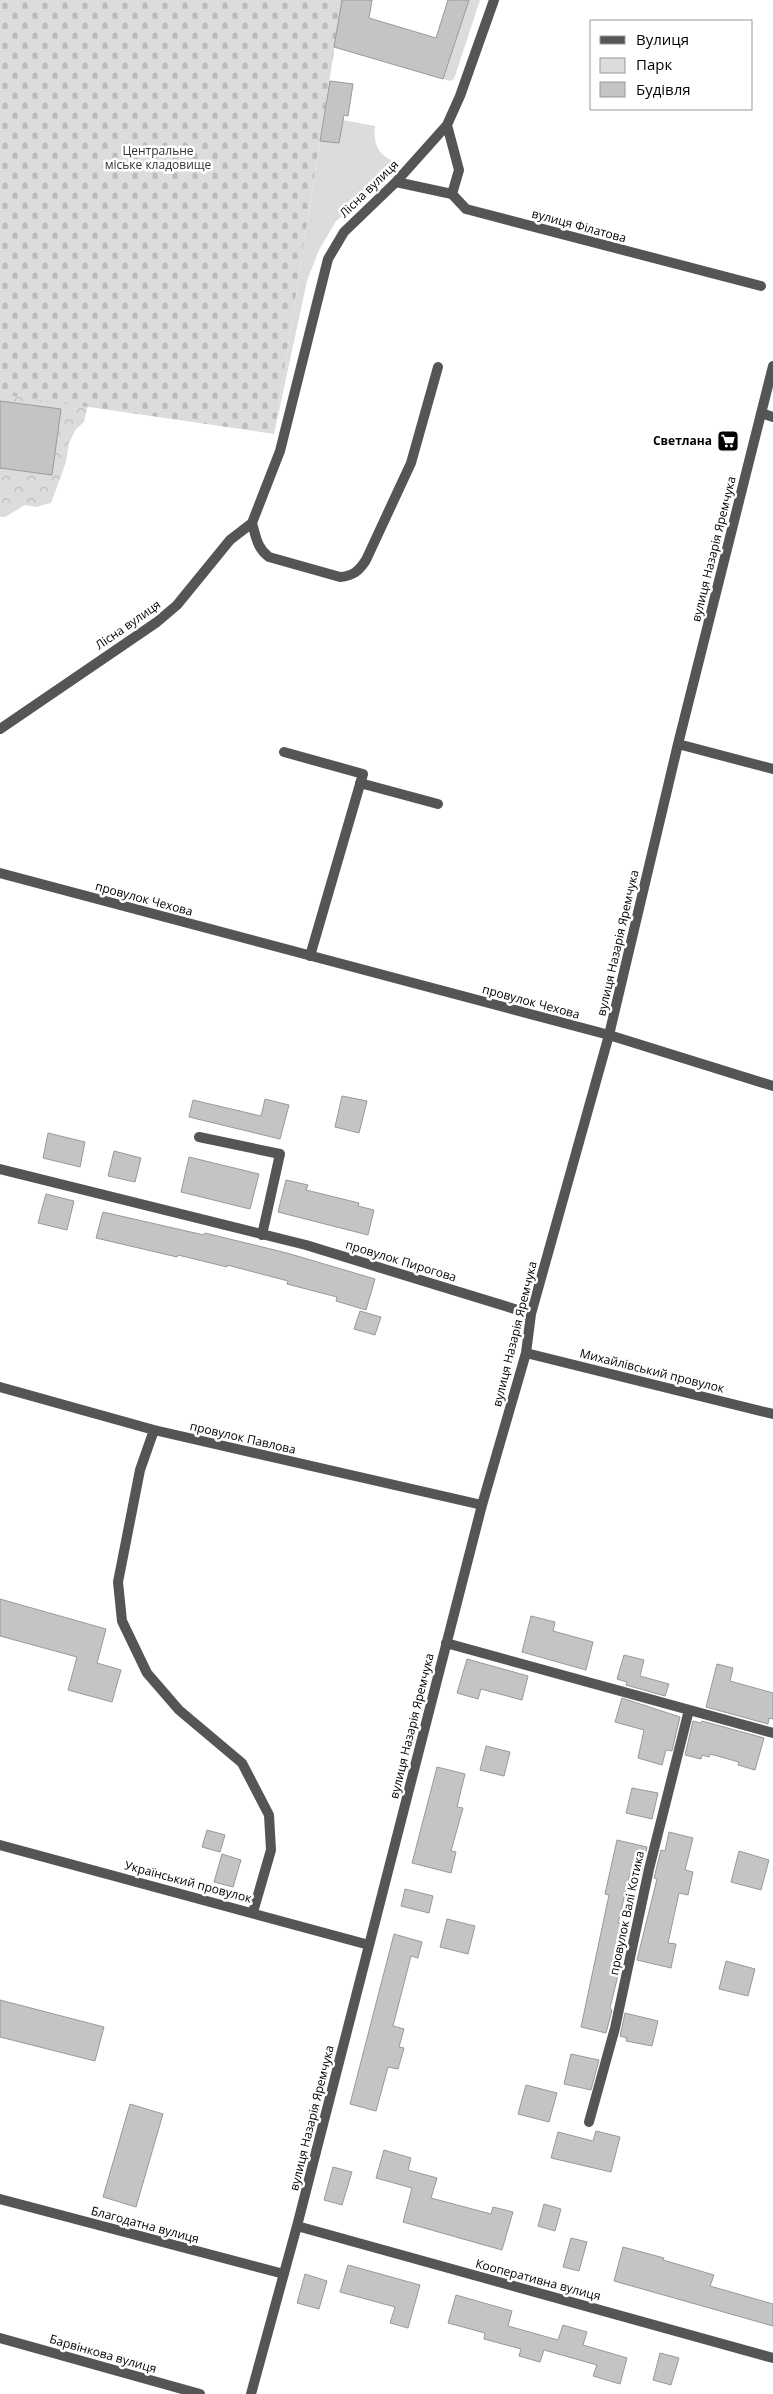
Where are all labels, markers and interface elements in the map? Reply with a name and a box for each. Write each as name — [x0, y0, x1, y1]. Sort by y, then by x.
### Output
legend — [590, 20, 753, 110]
text: Вулиця — [636, 29, 689, 49]
text: Парк — [636, 54, 672, 74]
text: Будівля — [636, 79, 691, 99]
park label: Центральне міське кладовище — [105, 142, 212, 173]
street label: Лісна вулиця — [335, 156, 402, 221]
street label: вулиця Філатова — [530, 205, 628, 246]
supermarket icon: Светлана — [716, 429, 740, 453]
place label: Светлана — [653, 432, 712, 449]
street label: вулиця Назарія Яремчука — [687, 474, 740, 623]
street label: Лісна вулиця — [92, 596, 164, 653]
street label: вулиця Назарія Яремчука — [592, 868, 643, 1018]
street label: провулок Чехова — [93, 877, 195, 920]
street label: провулок Чехова — [480, 980, 582, 1023]
street label: провулок Пирогова — [344, 1236, 459, 1285]
street label: вулиця Назарія Яремчука — [488, 1259, 541, 1408]
street label: Михайлівський провулок — [578, 1344, 727, 1397]
street label: провулок Павлова — [188, 1417, 298, 1458]
street label: вулиця Назарія Яремчука — [385, 1651, 438, 1800]
street label: провулок Валі Котика — [605, 1849, 648, 1976]
street label: Український провулок — [123, 1856, 254, 1907]
street label: вулиця Назарія Яремчука — [285, 2043, 338, 2192]
street label: Благодатна вулиця — [89, 2202, 201, 2247]
street label: Кооперативна вулиця — [474, 2255, 603, 2304]
street label: Барвінкова вулиця — [48, 2330, 159, 2377]

